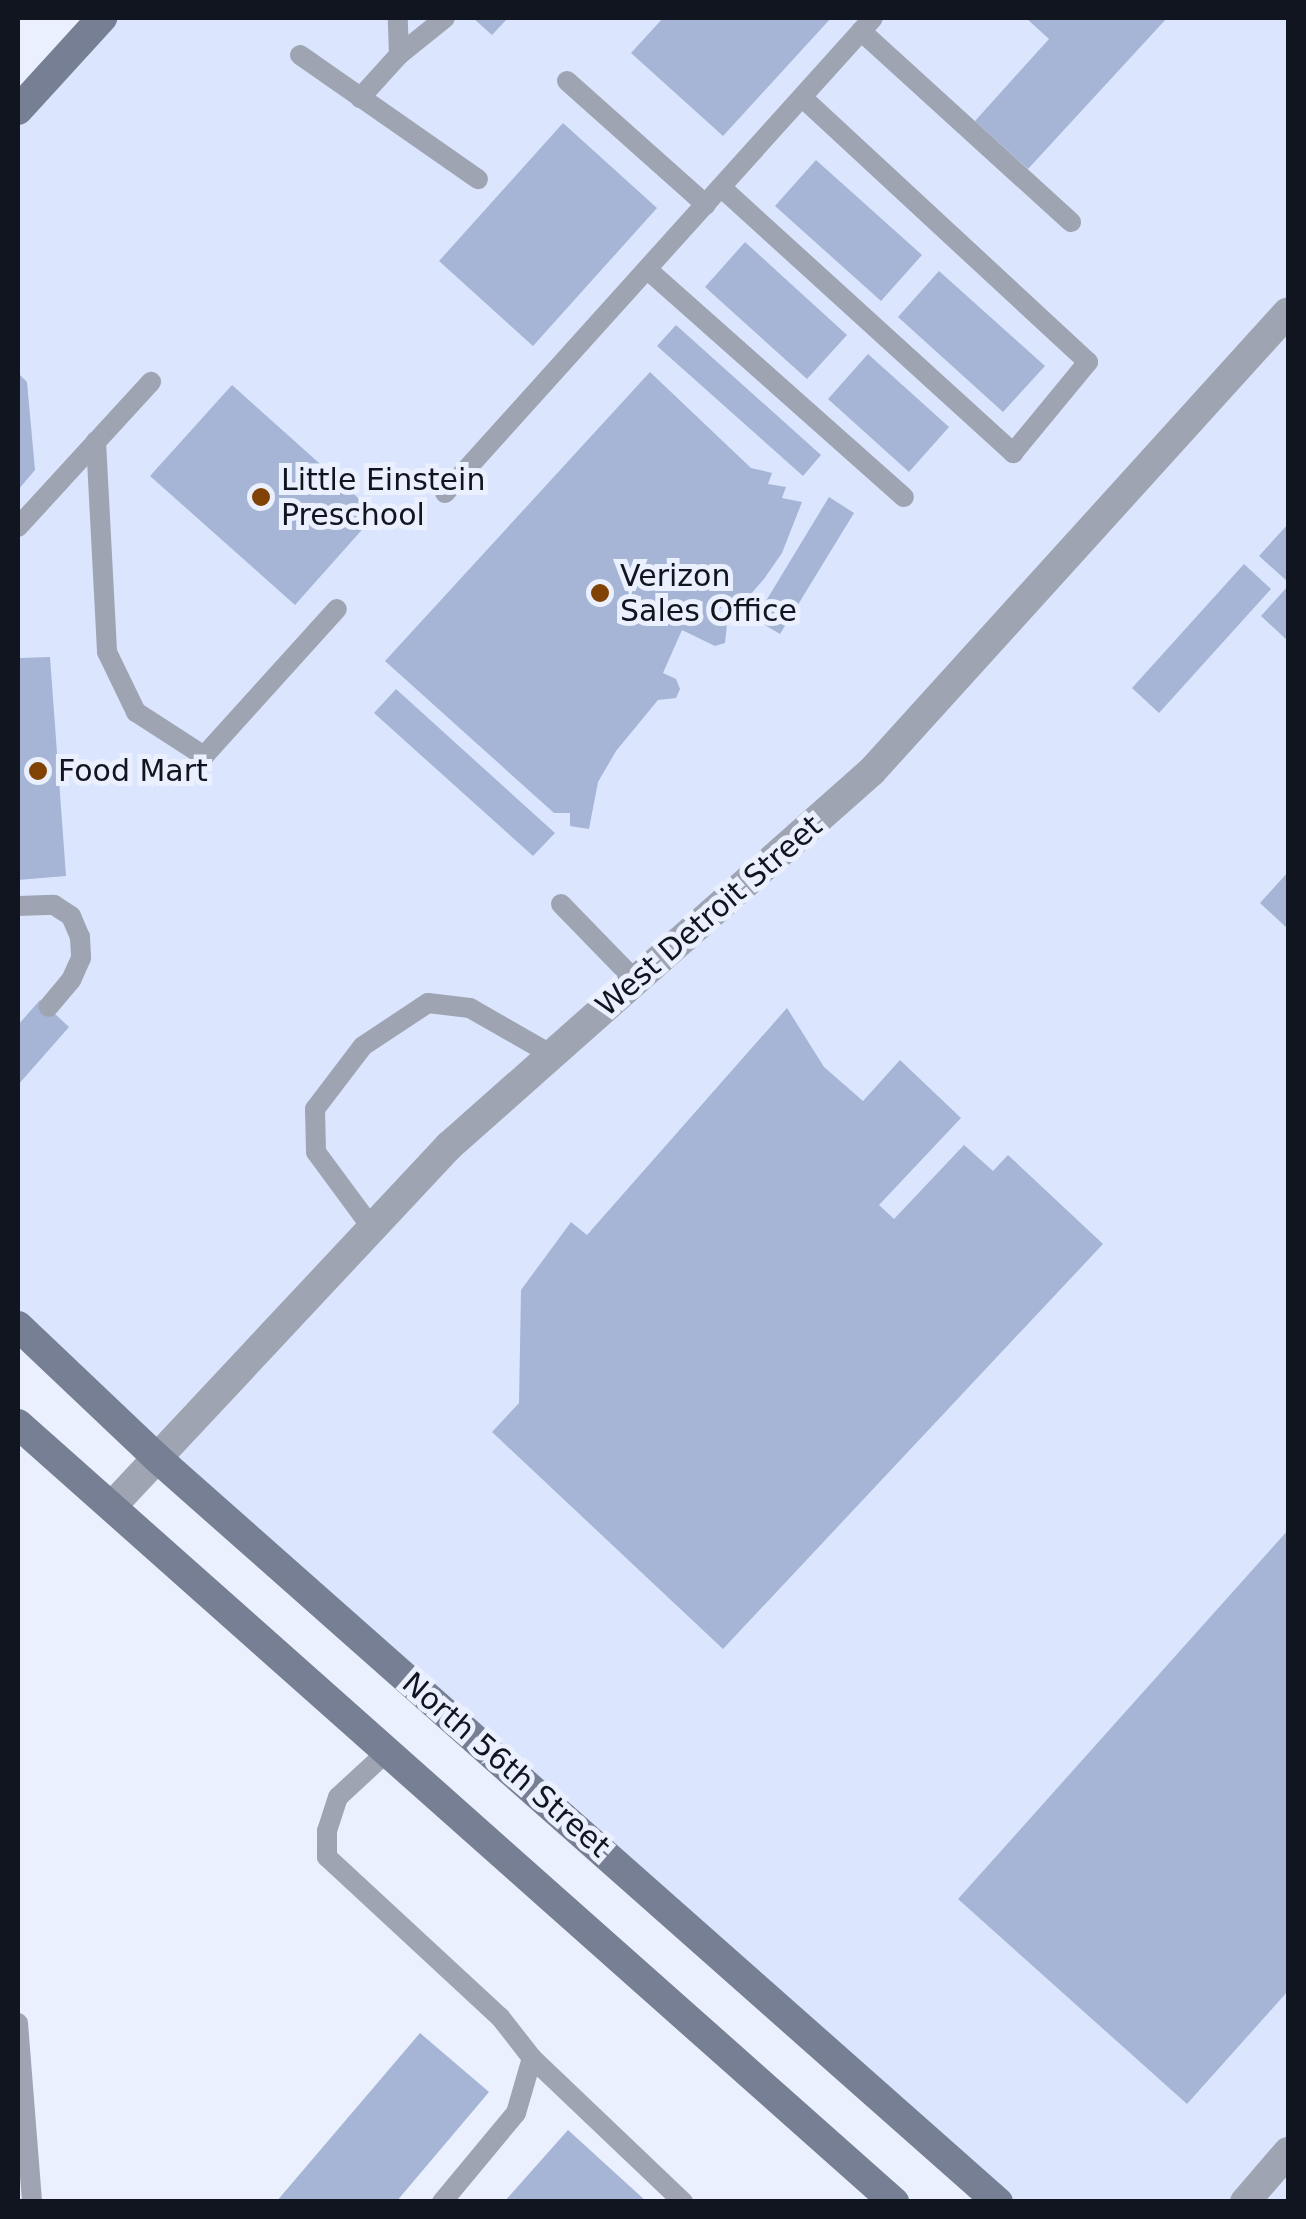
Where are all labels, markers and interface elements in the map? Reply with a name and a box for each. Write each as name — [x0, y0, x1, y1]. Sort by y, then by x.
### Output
place label: Little Einstein Preschool — [281, 462, 485, 532]
marker: Little Einstein Preschool — [250, 486, 272, 508]
place label: Verizon Sales Office — [620, 558, 797, 628]
marker: Verizon Sales Office — [589, 582, 611, 604]
place label: Food Mart — [58, 753, 208, 789]
marker: Food Mart — [27, 760, 49, 782]
street label: West Detroit Street — [589, 808, 829, 1024]
street label: North 56th Street — [395, 1665, 617, 1865]

